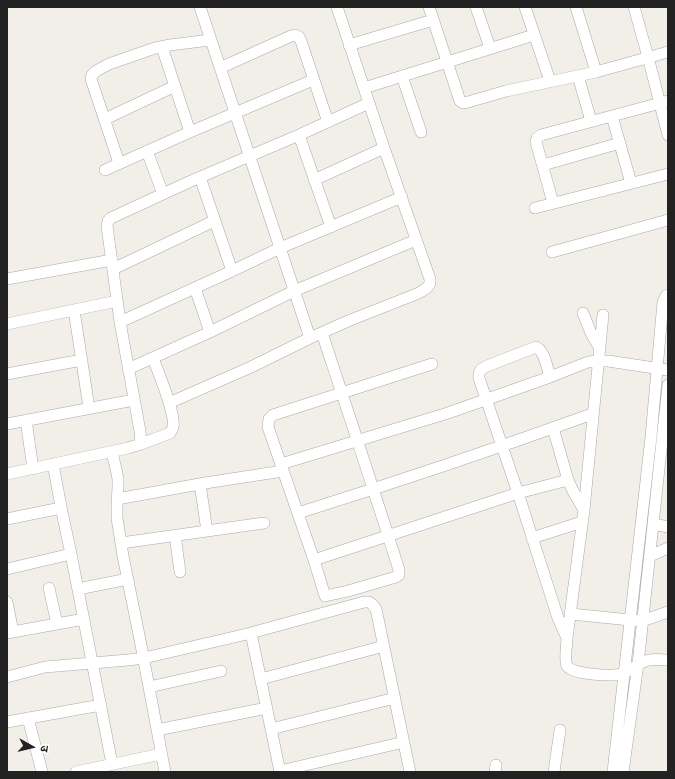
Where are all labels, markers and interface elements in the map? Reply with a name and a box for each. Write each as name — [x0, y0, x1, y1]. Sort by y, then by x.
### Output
north arrow — [12, 727, 52, 767]
text: उ — [37, 745, 51, 753]

